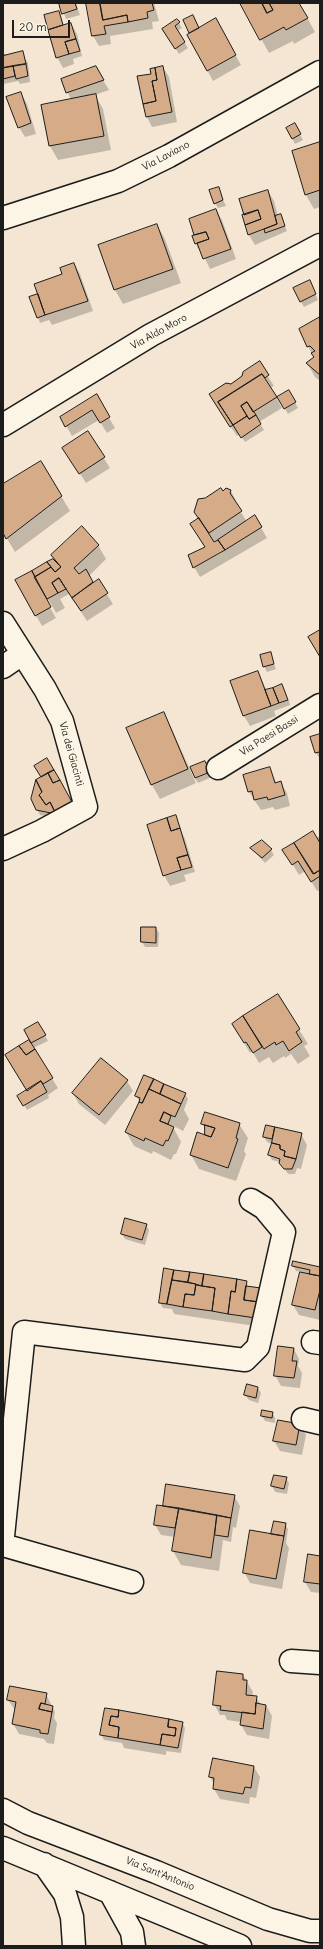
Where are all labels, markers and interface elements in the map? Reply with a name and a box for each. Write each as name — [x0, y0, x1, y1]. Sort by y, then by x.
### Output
scale bar — [14, 12, 72, 38]
text: 20 m — [19, 19, 47, 34]
street label: Via Laviano — [140, 139, 192, 173]
street label: Via Aldo Moro — [129, 312, 189, 352]
street label: Via Paesi Bassi — [238, 713, 300, 759]
street label: Via dei Giacinti — [56, 721, 86, 787]
street label: Via Sant'Antonio — [124, 1855, 196, 1893]

